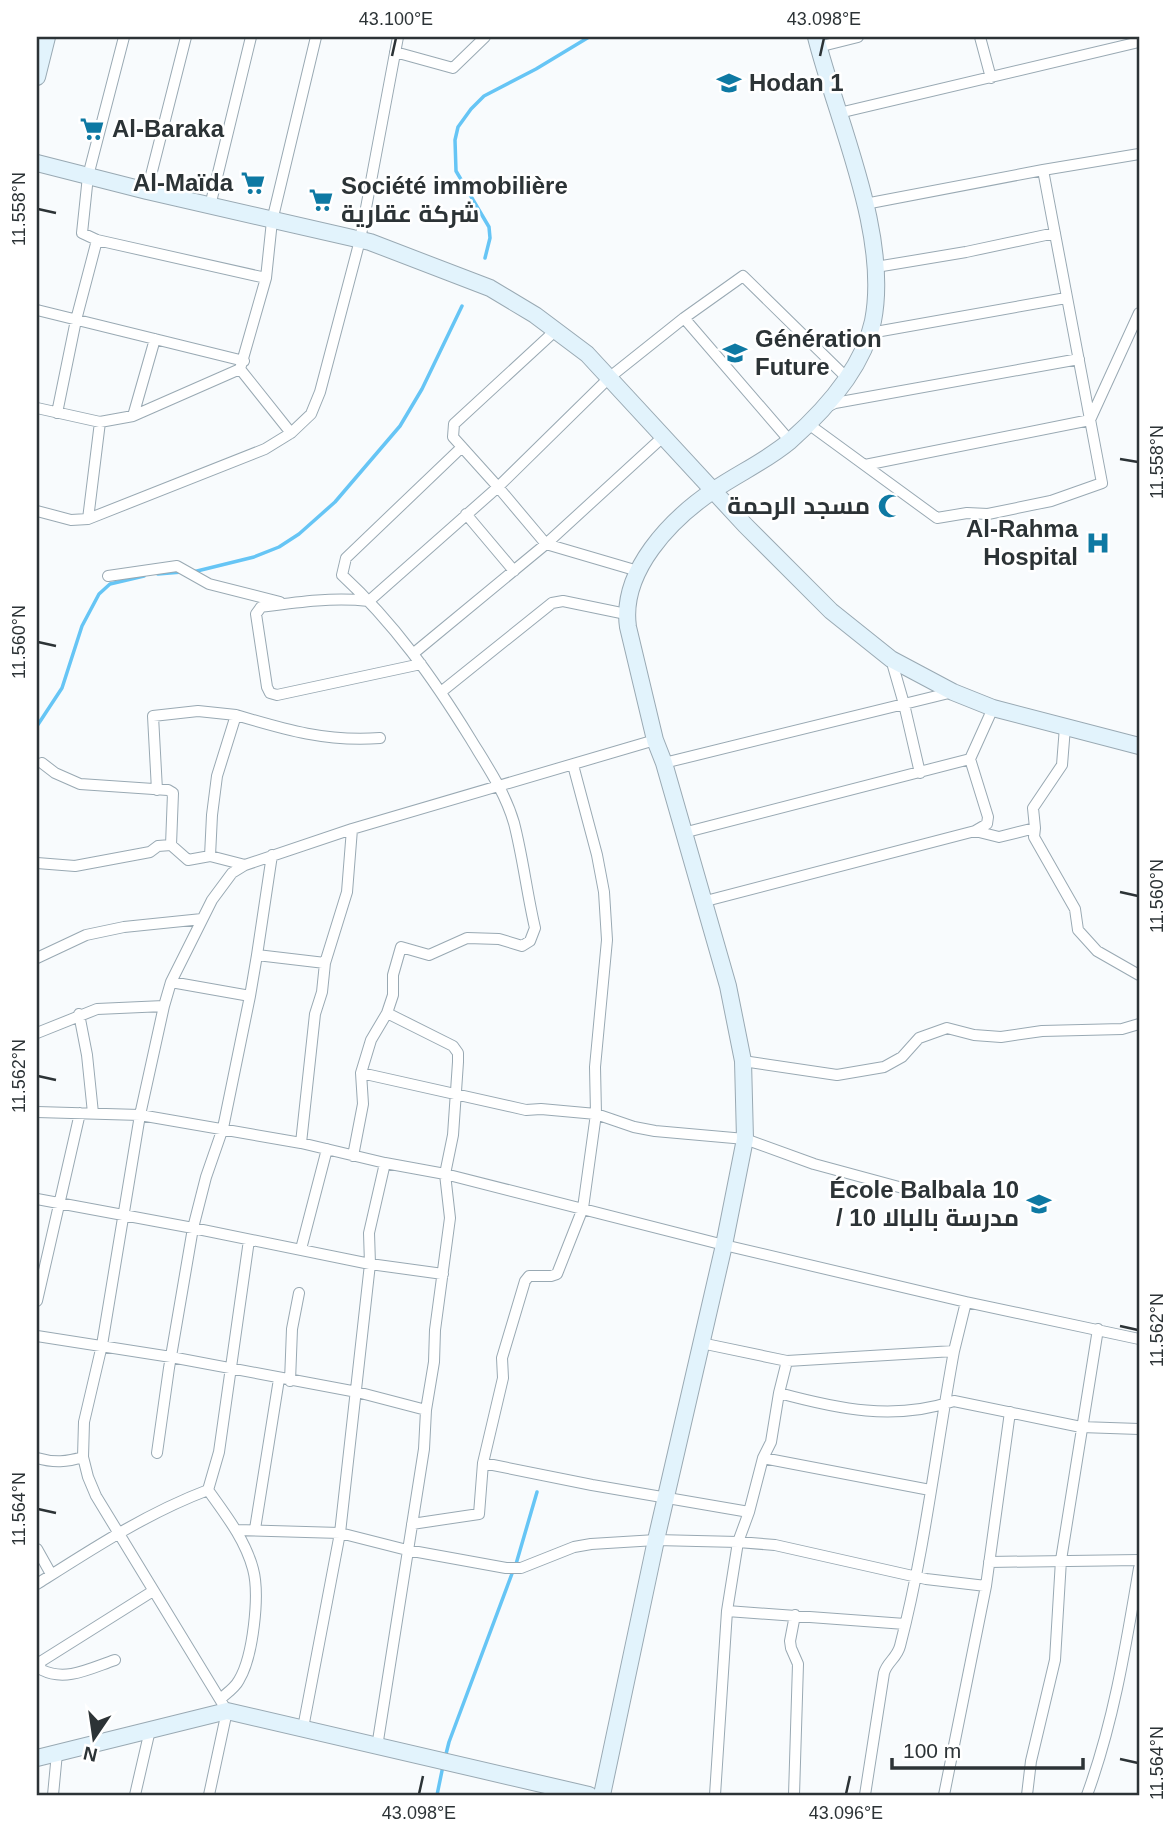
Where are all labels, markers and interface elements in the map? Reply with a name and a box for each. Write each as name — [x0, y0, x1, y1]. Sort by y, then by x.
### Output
text: 43.100°E — [359, 9, 433, 29]
text: 43.098°E — [787, 9, 861, 29]
school or university icon: Hodan 1 — [715, 69, 743, 97]
place label: Hodan 1 — [749, 69, 844, 96]
supermarket icon: Al-Baraka — [78, 115, 106, 143]
place label: Al-Baraka — [112, 115, 225, 142]
place label: Al-Maïda — [133, 169, 234, 196]
supermarket icon: Al-Maïda — [239, 169, 267, 197]
text: 11.558°N — [9, 172, 29, 246]
place label: Société immobilière شركة عقارية — [341, 172, 568, 228]
supermarket icon: Société immobilière شركة عقارية — [307, 186, 335, 214]
place label: Génération Future — [755, 325, 882, 380]
school or university icon: Génération Future — [721, 339, 749, 367]
text: 11.558°N — [1147, 425, 1167, 499]
place label: مسجد الرحمة — [727, 492, 870, 520]
mosque icon: مسجد الرحمة — [876, 492, 904, 520]
place label: Al-Rahma Hospital — [966, 515, 1079, 570]
hospital icon: Al-Rahma Hospital — [1084, 529, 1112, 557]
text: 11.560°N — [9, 605, 29, 679]
text: 11.560°N — [1147, 859, 1167, 933]
text: 11.562°N — [9, 1039, 29, 1113]
place label: École Balbala 10 / مدرسة بالبالا 10 — [830, 1176, 1019, 1232]
school or university icon: École Balbala 10 / مدرسة بالبالا 10 — [1025, 1190, 1053, 1218]
text: 11.562°N — [1147, 1293, 1167, 1367]
text: 11.564°N — [9, 1472, 29, 1546]
north arrow — [60, 1702, 130, 1772]
text: 11.564°N — [1147, 1726, 1167, 1800]
scale bar — [892, 1727, 1083, 1771]
text: 100 m — [903, 1739, 961, 1762]
text: N — [81, 1742, 99, 1766]
text: 43.098°E — [382, 1803, 456, 1823]
text: 43.096°E — [809, 1803, 883, 1823]

